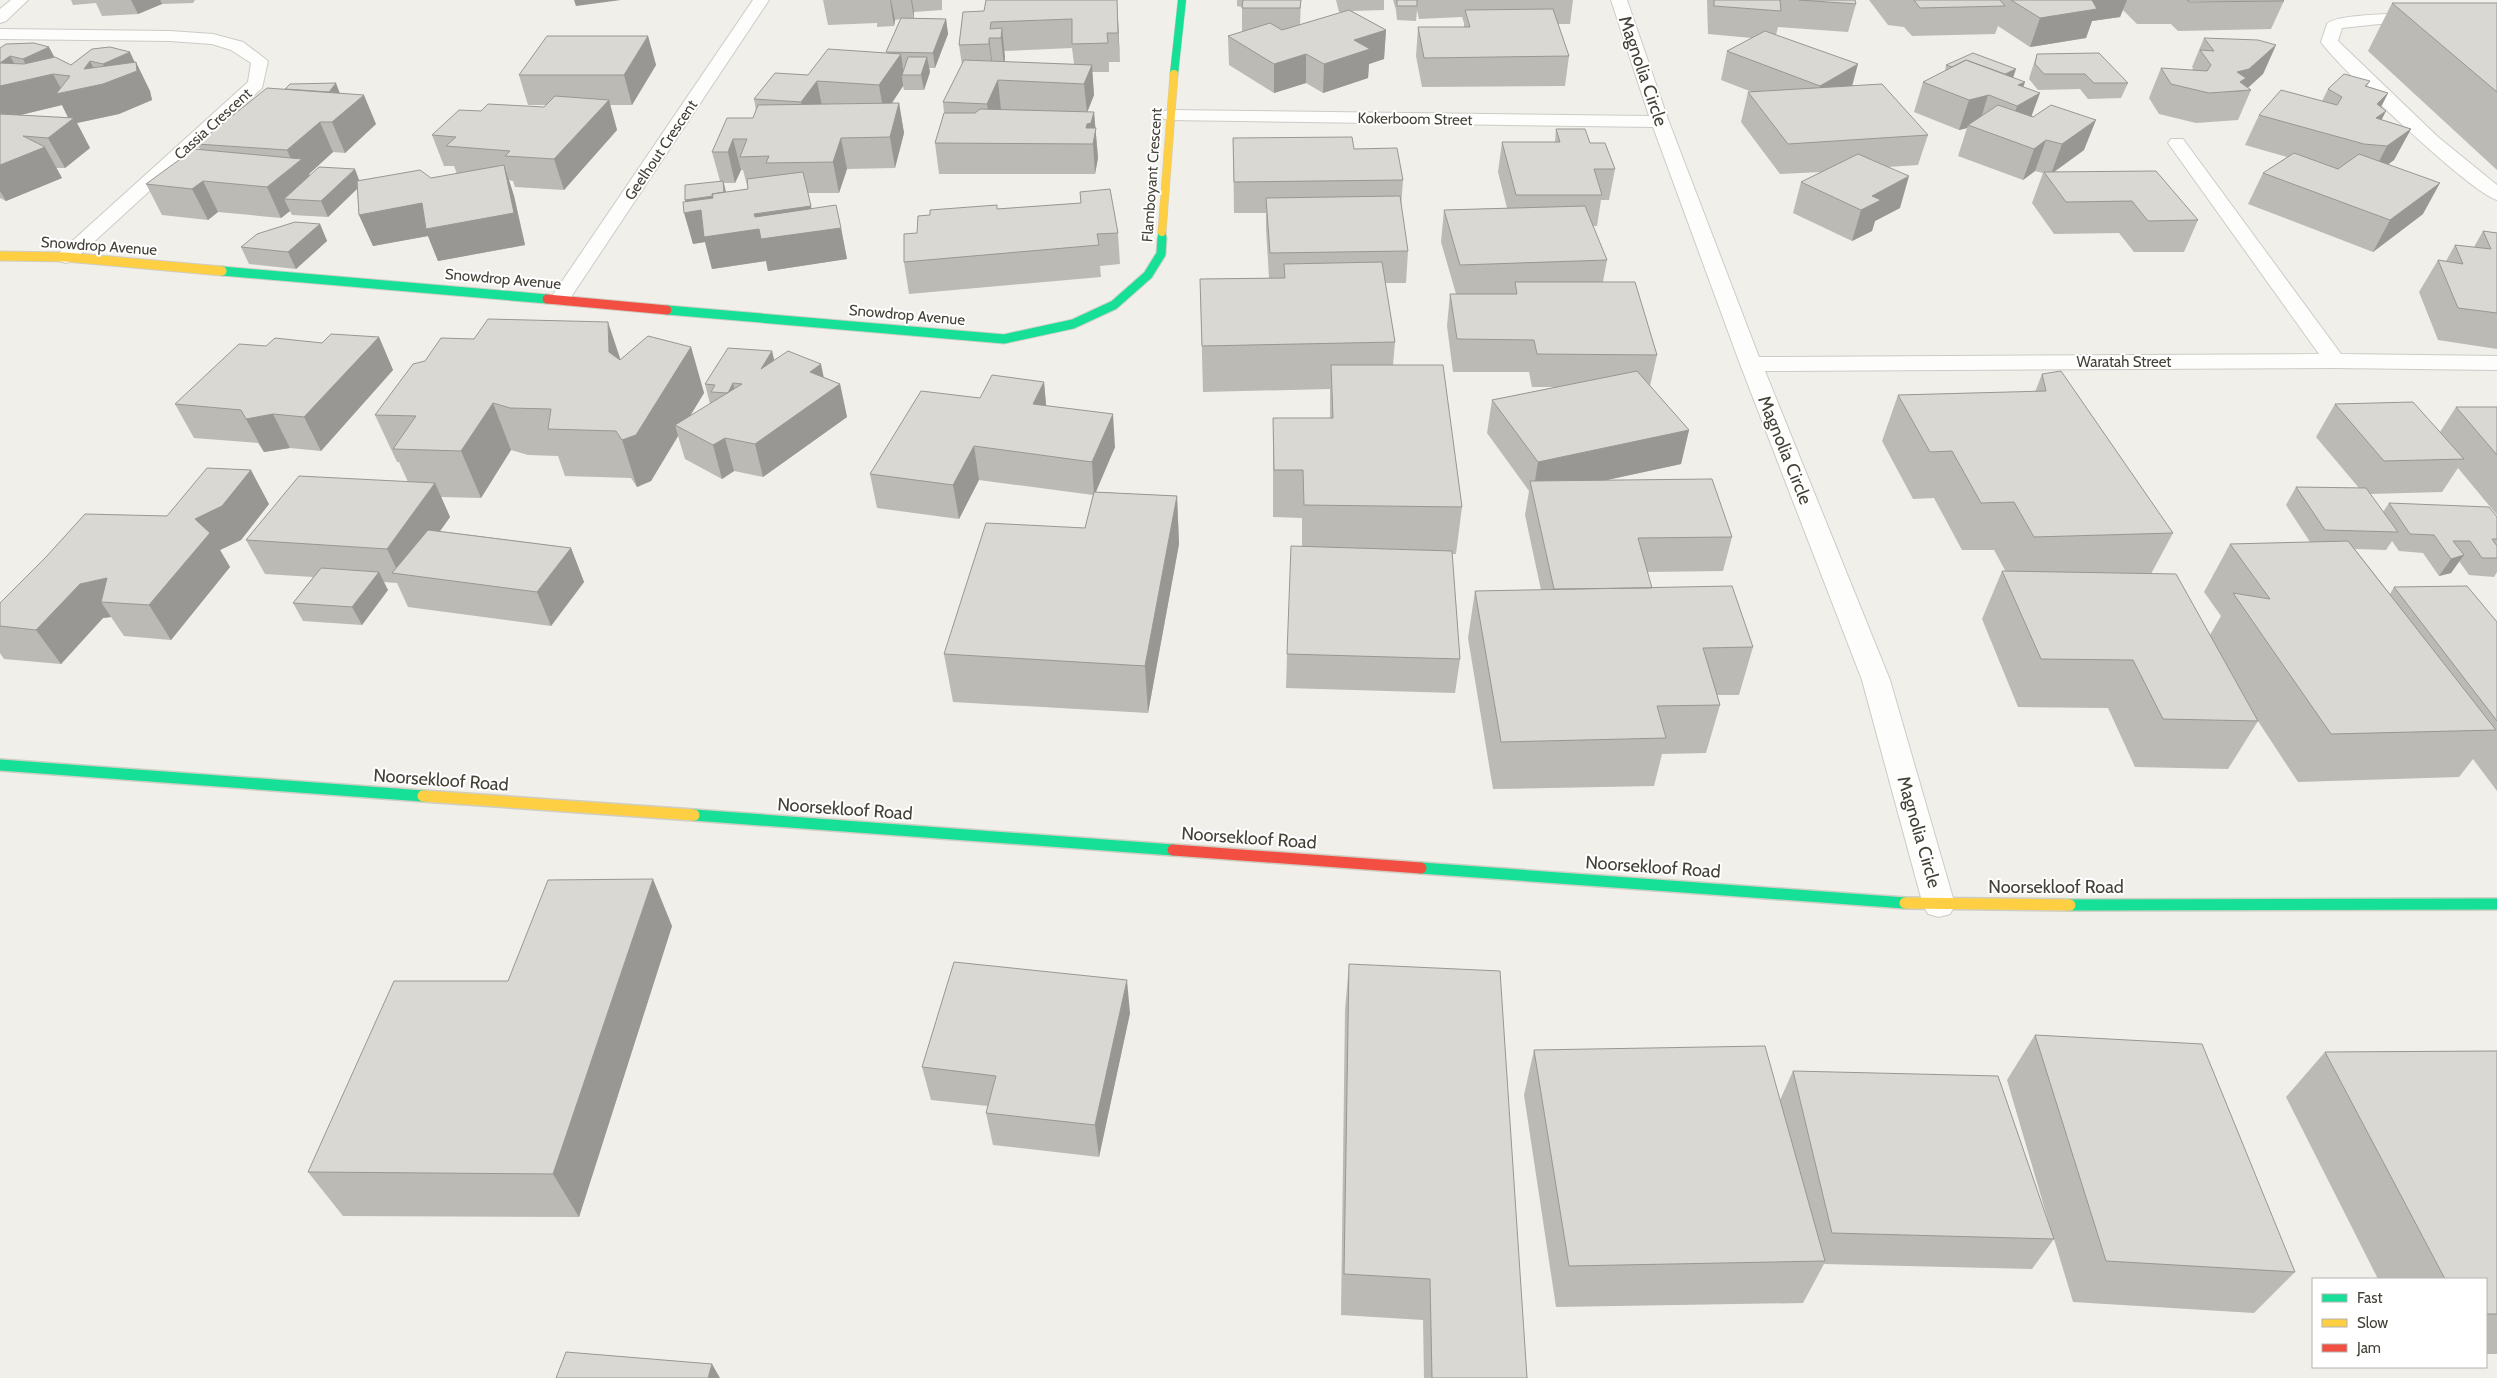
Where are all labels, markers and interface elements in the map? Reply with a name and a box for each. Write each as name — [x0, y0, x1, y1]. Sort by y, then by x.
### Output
street label: Magnolia Circle — [1614, 13, 1672, 129]
street label: Cassia Crescent — [171, 85, 255, 163]
street label: Geelhout Crescent — [621, 97, 701, 203]
street label: Flamboyant Crescent — [1138, 107, 1166, 243]
street label: Kokerboom Street — [1357, 109, 1473, 129]
street label: Snowdrop Avenue — [40, 233, 158, 259]
street label: Snowdrop Avenue — [444, 265, 562, 293]
street label: Snowdrop Avenue — [848, 301, 966, 329]
street label: Waratah Street — [2077, 353, 2171, 371]
street label: Magnolia Circle — [1753, 392, 1817, 508]
street label: Noorsekloof Road — [373, 764, 509, 796]
street label: Magnolia Circle — [1893, 774, 1945, 890]
street label: Noorsekloof Road — [777, 793, 913, 825]
street label: Noorsekloof Road — [1181, 822, 1317, 854]
street label: Noorsekloof Road — [1585, 851, 1721, 883]
street label: Noorsekloof Road — [1988, 876, 2124, 898]
legend — [2312, 1278, 2487, 1368]
text: Fast — [2357, 1289, 2382, 1307]
text: Slow — [2357, 1314, 2388, 1332]
text: Jam — [2356, 1339, 2381, 1357]

